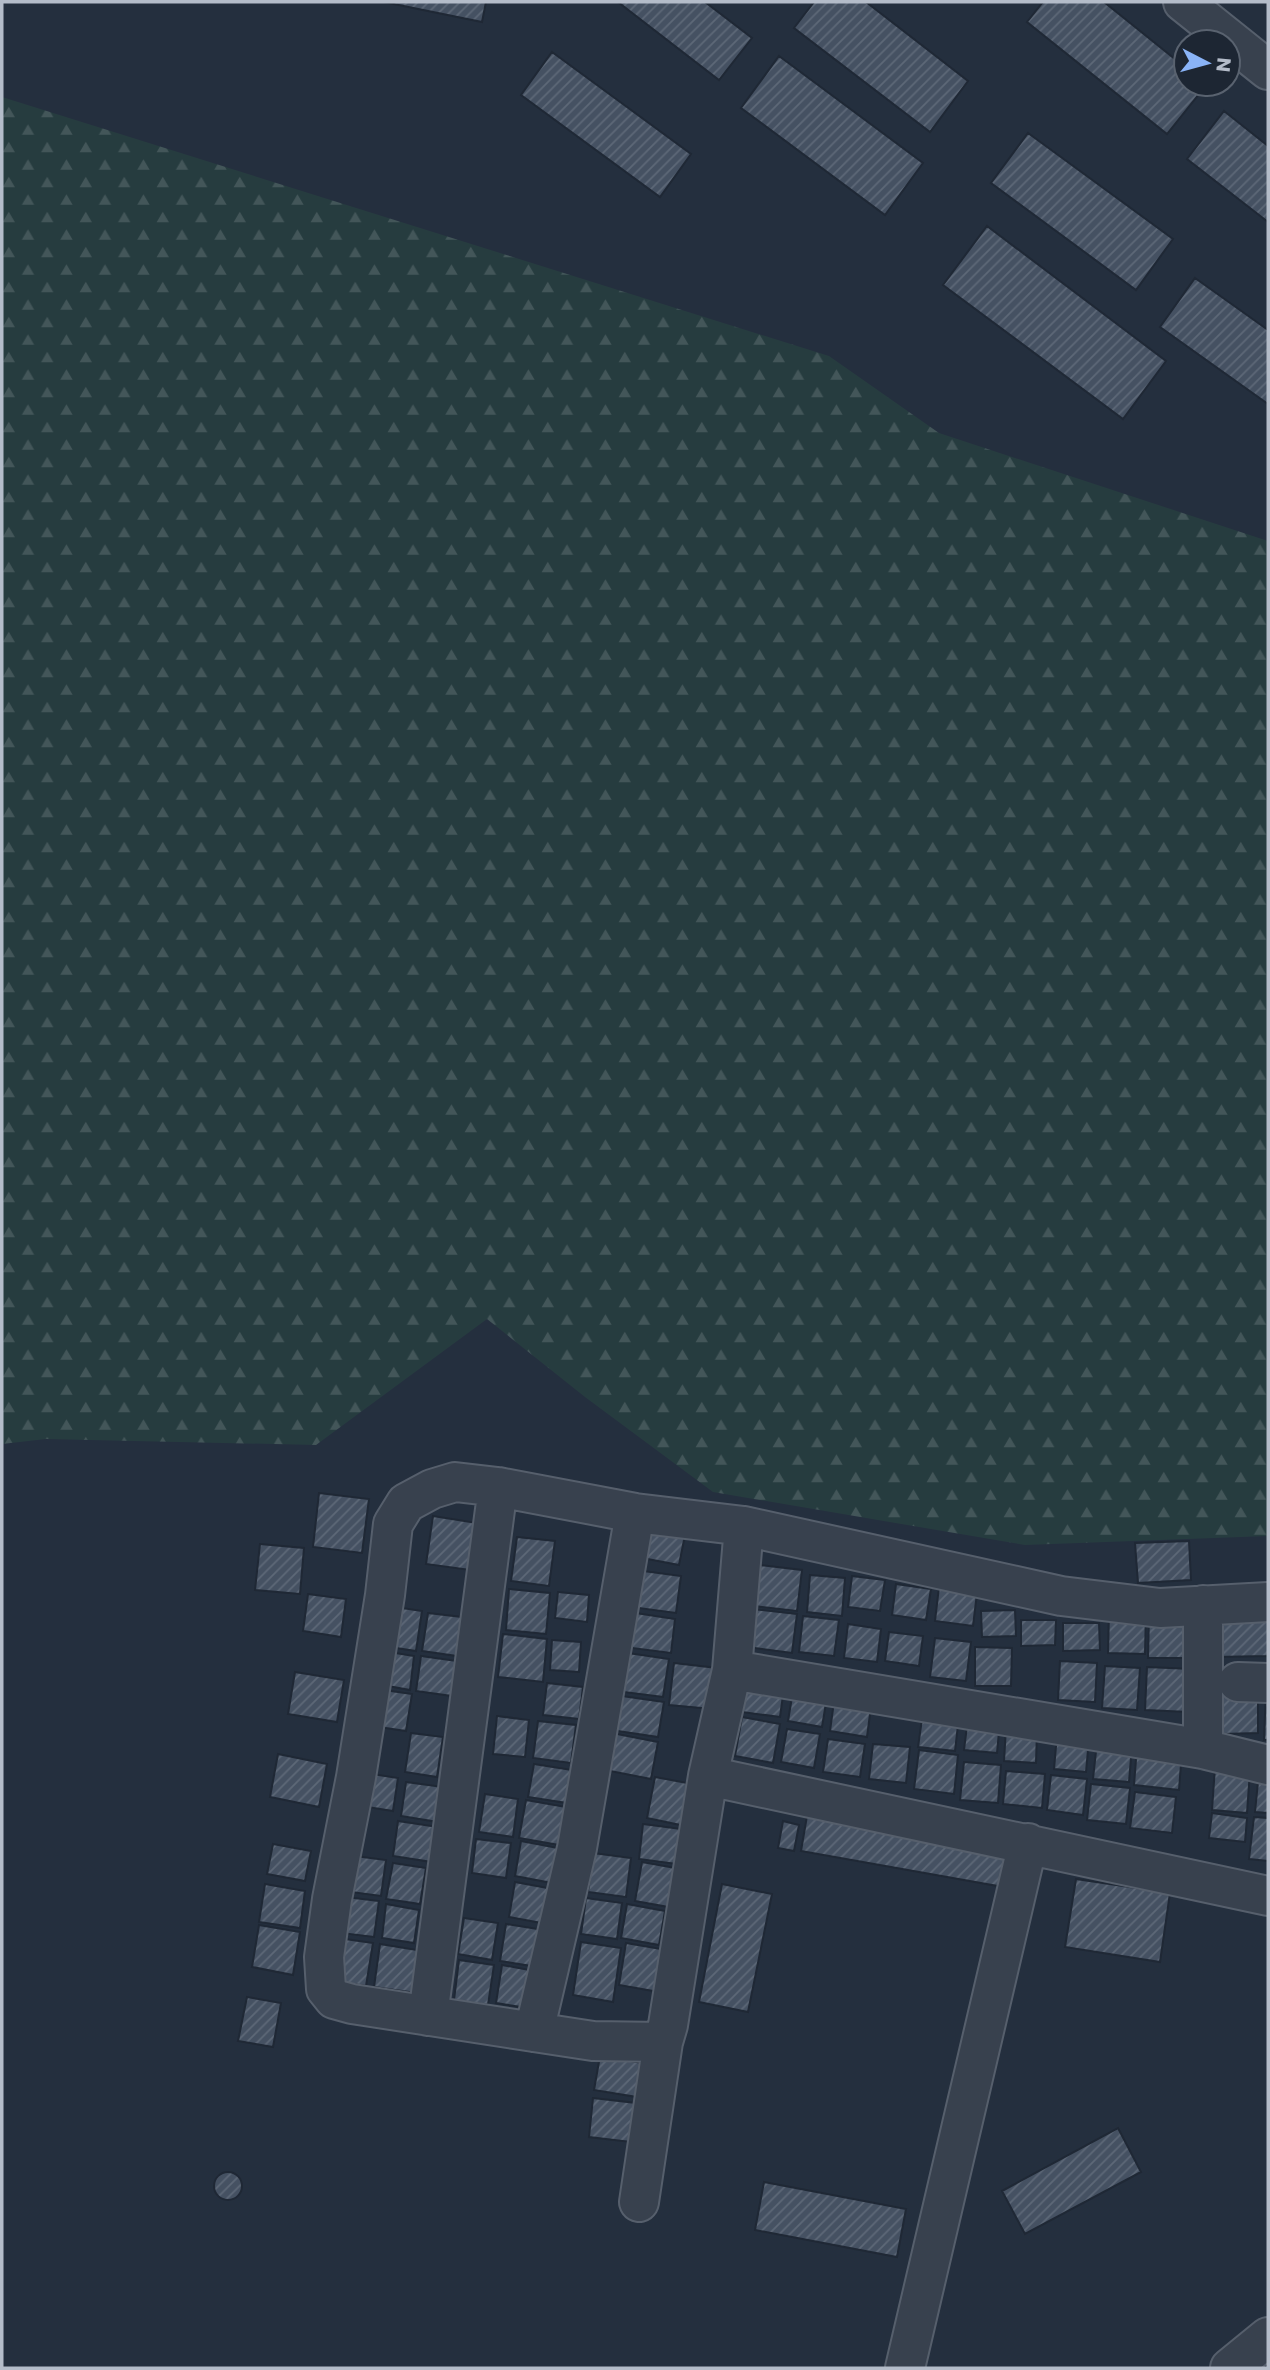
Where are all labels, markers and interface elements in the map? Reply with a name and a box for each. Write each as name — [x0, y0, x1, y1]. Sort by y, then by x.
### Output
north arrow — [1172, 28, 1242, 98]
text: N — [1209, 56, 1238, 73]

